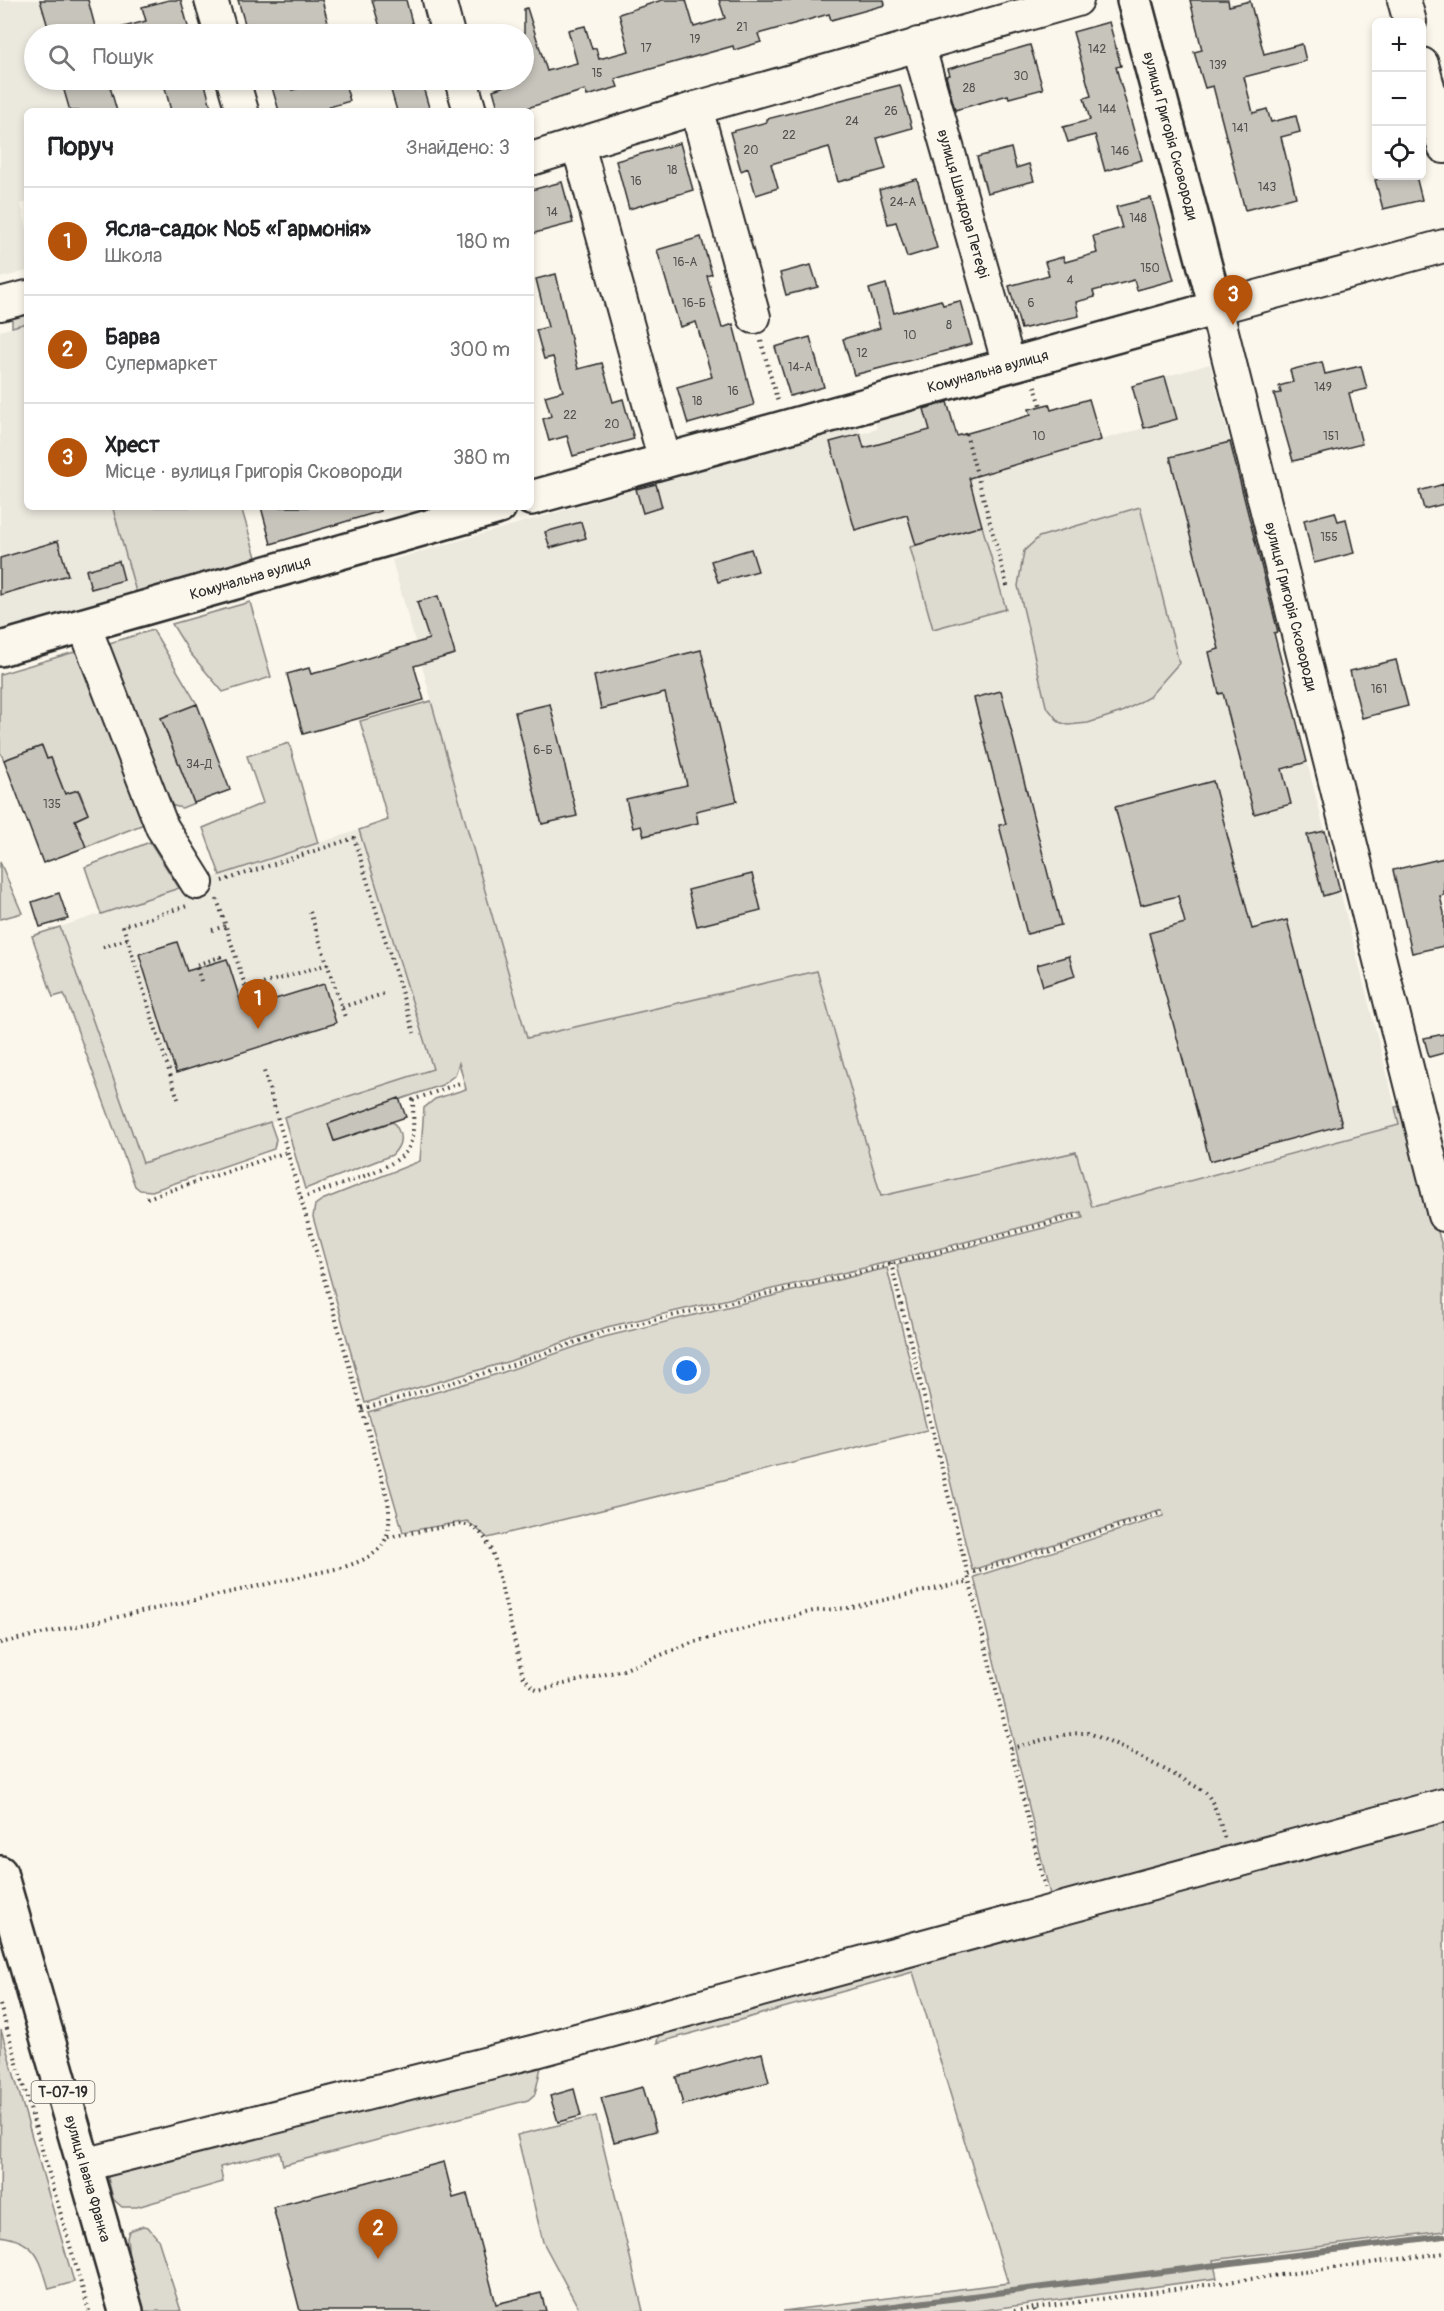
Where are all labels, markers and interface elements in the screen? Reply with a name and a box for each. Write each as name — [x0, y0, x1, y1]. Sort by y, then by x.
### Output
map controls — [1372, 18, 1426, 180]
button: + — [1372, 18, 1426, 72]
house number: 21 — [736, 20, 748, 35]
search box — [24, 24, 534, 90]
house number: 19 — [690, 32, 700, 47]
icon: search — [45, 41, 78, 74]
house number: 17 — [640, 41, 652, 56]
house number: 142 — [1088, 42, 1106, 57]
text: Пошук — [93, 43, 154, 71]
street label: вулиця Григорія Сковороди — [1138, 50, 1202, 223]
house number: 139 — [1209, 58, 1227, 73]
house number: 15 — [591, 66, 603, 81]
house number: 30 — [1014, 69, 1028, 84]
button: − — [1372, 72, 1426, 126]
house number: 28 — [963, 81, 975, 96]
house number: 144 — [1098, 102, 1116, 117]
house number: 26 — [884, 104, 898, 119]
house number: 24 — [845, 114, 859, 129]
house number: 141 — [1232, 121, 1248, 136]
button: locate — [1372, 126, 1426, 180]
street label: вулиця Шандора Петефі — [933, 127, 993, 281]
house number: 22 — [782, 128, 796, 143]
text: Поруч — [48, 131, 114, 163]
text: Знайдено: 3 — [406, 135, 510, 160]
house number: 20 — [744, 143, 758, 158]
house number: 146 — [1111, 144, 1129, 159]
house number: 18 — [667, 163, 677, 178]
house number: 16 — [630, 174, 642, 189]
house number: 143 — [1258, 180, 1276, 195]
house number: 24-А — [890, 195, 916, 210]
house number: 14 — [546, 205, 558, 220]
house number: 148 — [1129, 211, 1147, 226]
text: Ясла-садок №5 «Гармонія» — [105, 215, 371, 243]
text: 1 — [64, 229, 71, 254]
text: 180 m — [456, 229, 510, 254]
text: Школа — [105, 243, 162, 268]
house number: 16-А — [673, 255, 697, 270]
house number: 150 — [1140, 261, 1160, 276]
house number: 4 — [1067, 273, 1074, 288]
pin: 3 — [1214, 276, 1252, 325]
house number: 16-Б — [682, 296, 706, 311]
house number: 6 — [1028, 296, 1035, 311]
house number: 8 — [946, 318, 952, 333]
text: Барва — [105, 323, 160, 351]
house number: 10 — [904, 328, 916, 343]
text: 2 — [62, 337, 73, 362]
text: 300 m — [449, 337, 510, 362]
street label: Комунальна вулиця — [925, 345, 1050, 397]
house number: 12 — [856, 346, 868, 361]
text: Супермаркет — [105, 351, 217, 376]
house number: 14-А — [788, 360, 812, 375]
house number: 149 — [1314, 380, 1332, 395]
house number: 16 — [727, 384, 739, 399]
house number: 18 — [692, 394, 702, 409]
house number: 22 — [563, 408, 577, 423]
house number: 20 — [605, 417, 619, 432]
house number: 10 — [1033, 429, 1045, 444]
house number: 151 — [1323, 429, 1339, 444]
text: Хрест — [105, 431, 160, 459]
text: 3 — [62, 445, 73, 470]
text: 380 m — [453, 445, 510, 470]
text: Місце · вулиця Григорія Сковороди — [105, 459, 402, 484]
street label: вулиця Григорія Сковороди — [1261, 520, 1321, 693]
house number: 155 — [1320, 530, 1338, 545]
street label: Комунальна вулиця — [187, 552, 313, 604]
house number: 161 — [1371, 682, 1387, 697]
house number: 6-Б — [533, 743, 553, 758]
house number: 34-Д — [186, 757, 213, 772]
house number: 135 — [43, 797, 61, 812]
pin: 1 — [238, 980, 278, 1029]
your location — [672, 1356, 701, 1385]
road number: Т-07-19 — [32, 2081, 94, 2103]
street label: вулиця Івана Франка — [61, 2113, 115, 2244]
pin: 2 — [358, 2210, 398, 2259]

